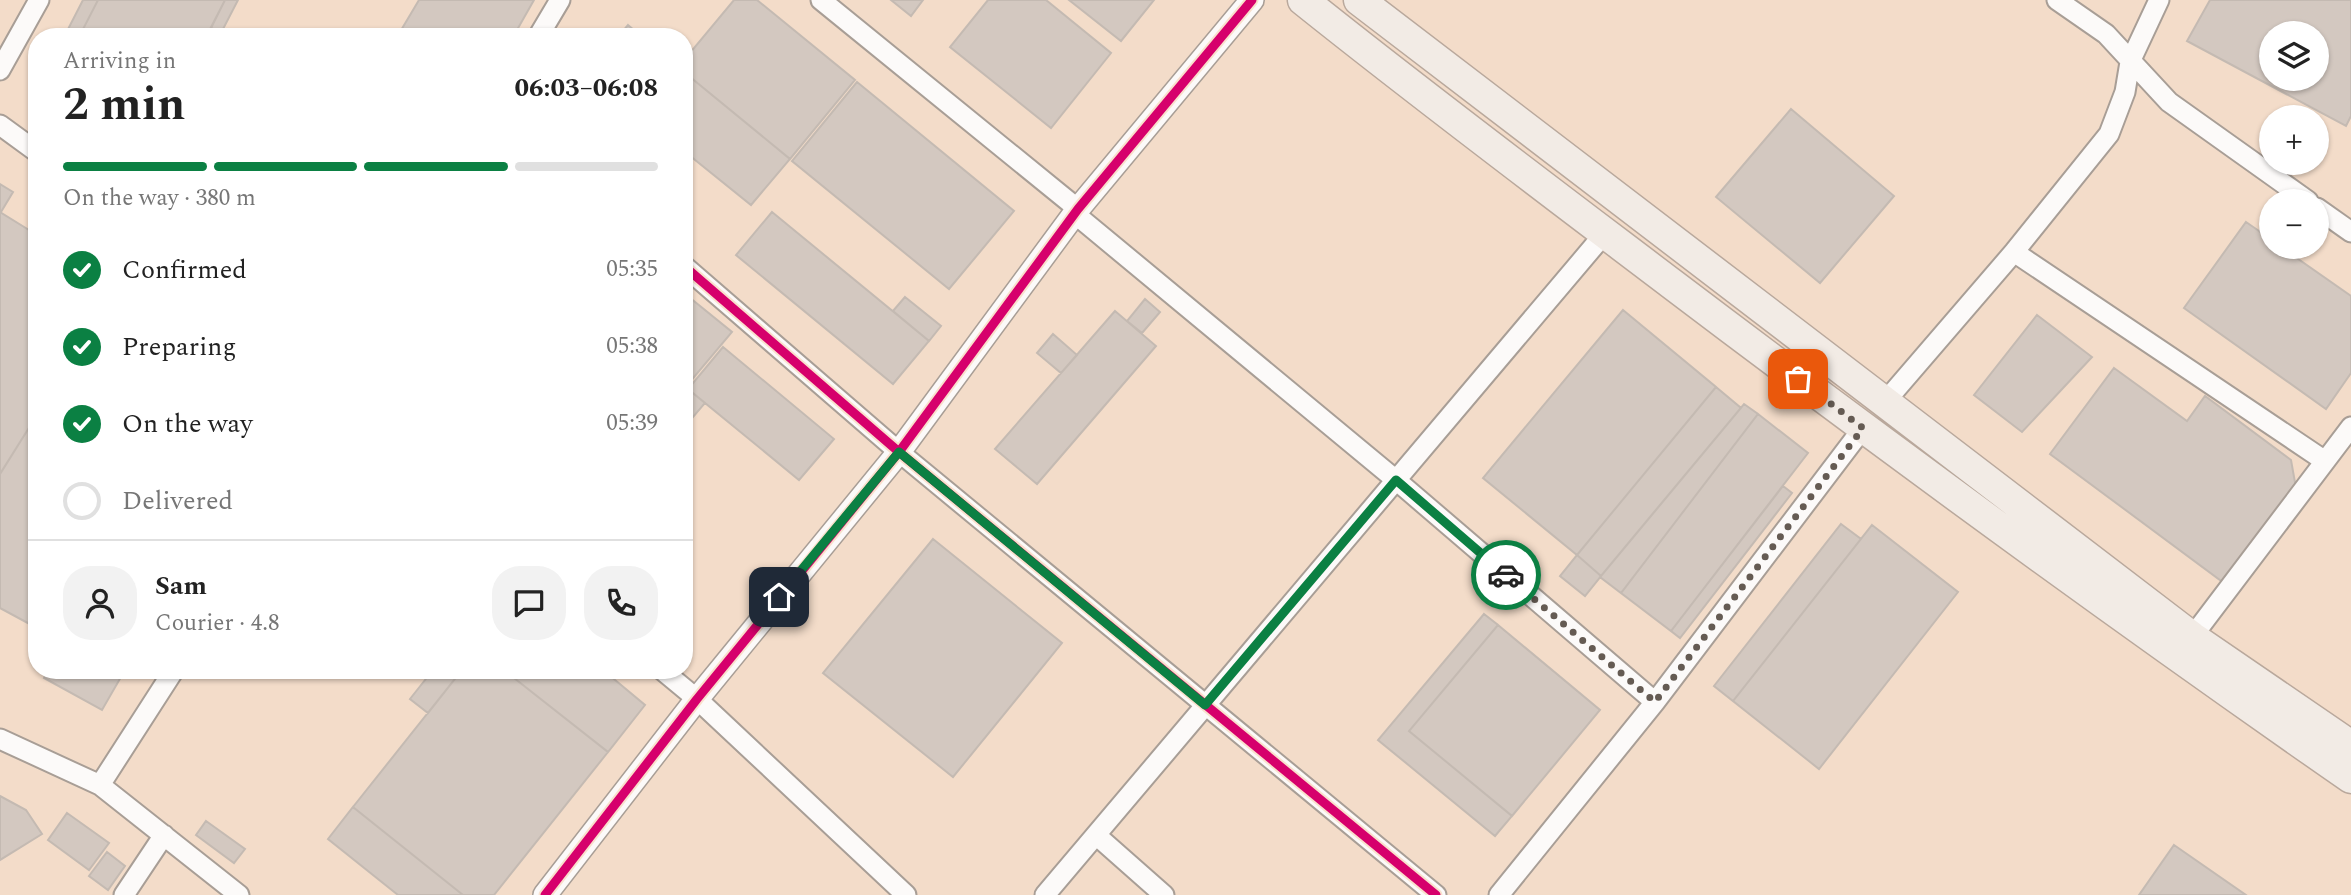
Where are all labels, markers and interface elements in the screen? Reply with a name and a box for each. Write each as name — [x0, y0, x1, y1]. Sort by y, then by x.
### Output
map controls — [2259, 21, 2329, 259]
button: layers — [2259, 21, 2329, 91]
text: Arriving in — [63, 44, 176, 79]
text: 06:03–06:08 — [514, 68, 658, 108]
text: 2 min — [63, 70, 185, 140]
button: + — [2259, 105, 2329, 175]
text: On the way · 380 m — [63, 181, 256, 216]
button: − — [2259, 189, 2329, 259]
text: Confirmed — [122, 250, 247, 290]
icon: check — [63, 251, 101, 289]
text: 05:35 — [606, 252, 658, 287]
text: Preparing — [122, 327, 236, 367]
icon: check — [63, 328, 101, 366]
text: 05:38 — [606, 329, 658, 364]
pin — [1768, 349, 1828, 409]
icon: bag — [1779, 360, 1817, 398]
text: On the way — [122, 404, 253, 444]
icon: check — [63, 405, 101, 443]
text: 05:39 — [606, 406, 658, 441]
text: Delivered — [122, 481, 233, 521]
courier — [1471, 540, 1541, 610]
icon: car — [1487, 556, 1525, 594]
button: person — [63, 566, 137, 640]
text: Sam — [155, 566, 207, 606]
button: chat — [492, 566, 566, 640]
button: phone — [584, 566, 658, 640]
pin — [749, 567, 809, 627]
icon: home — [760, 578, 798, 616]
text: Courier · 4.8 — [155, 606, 280, 641]

